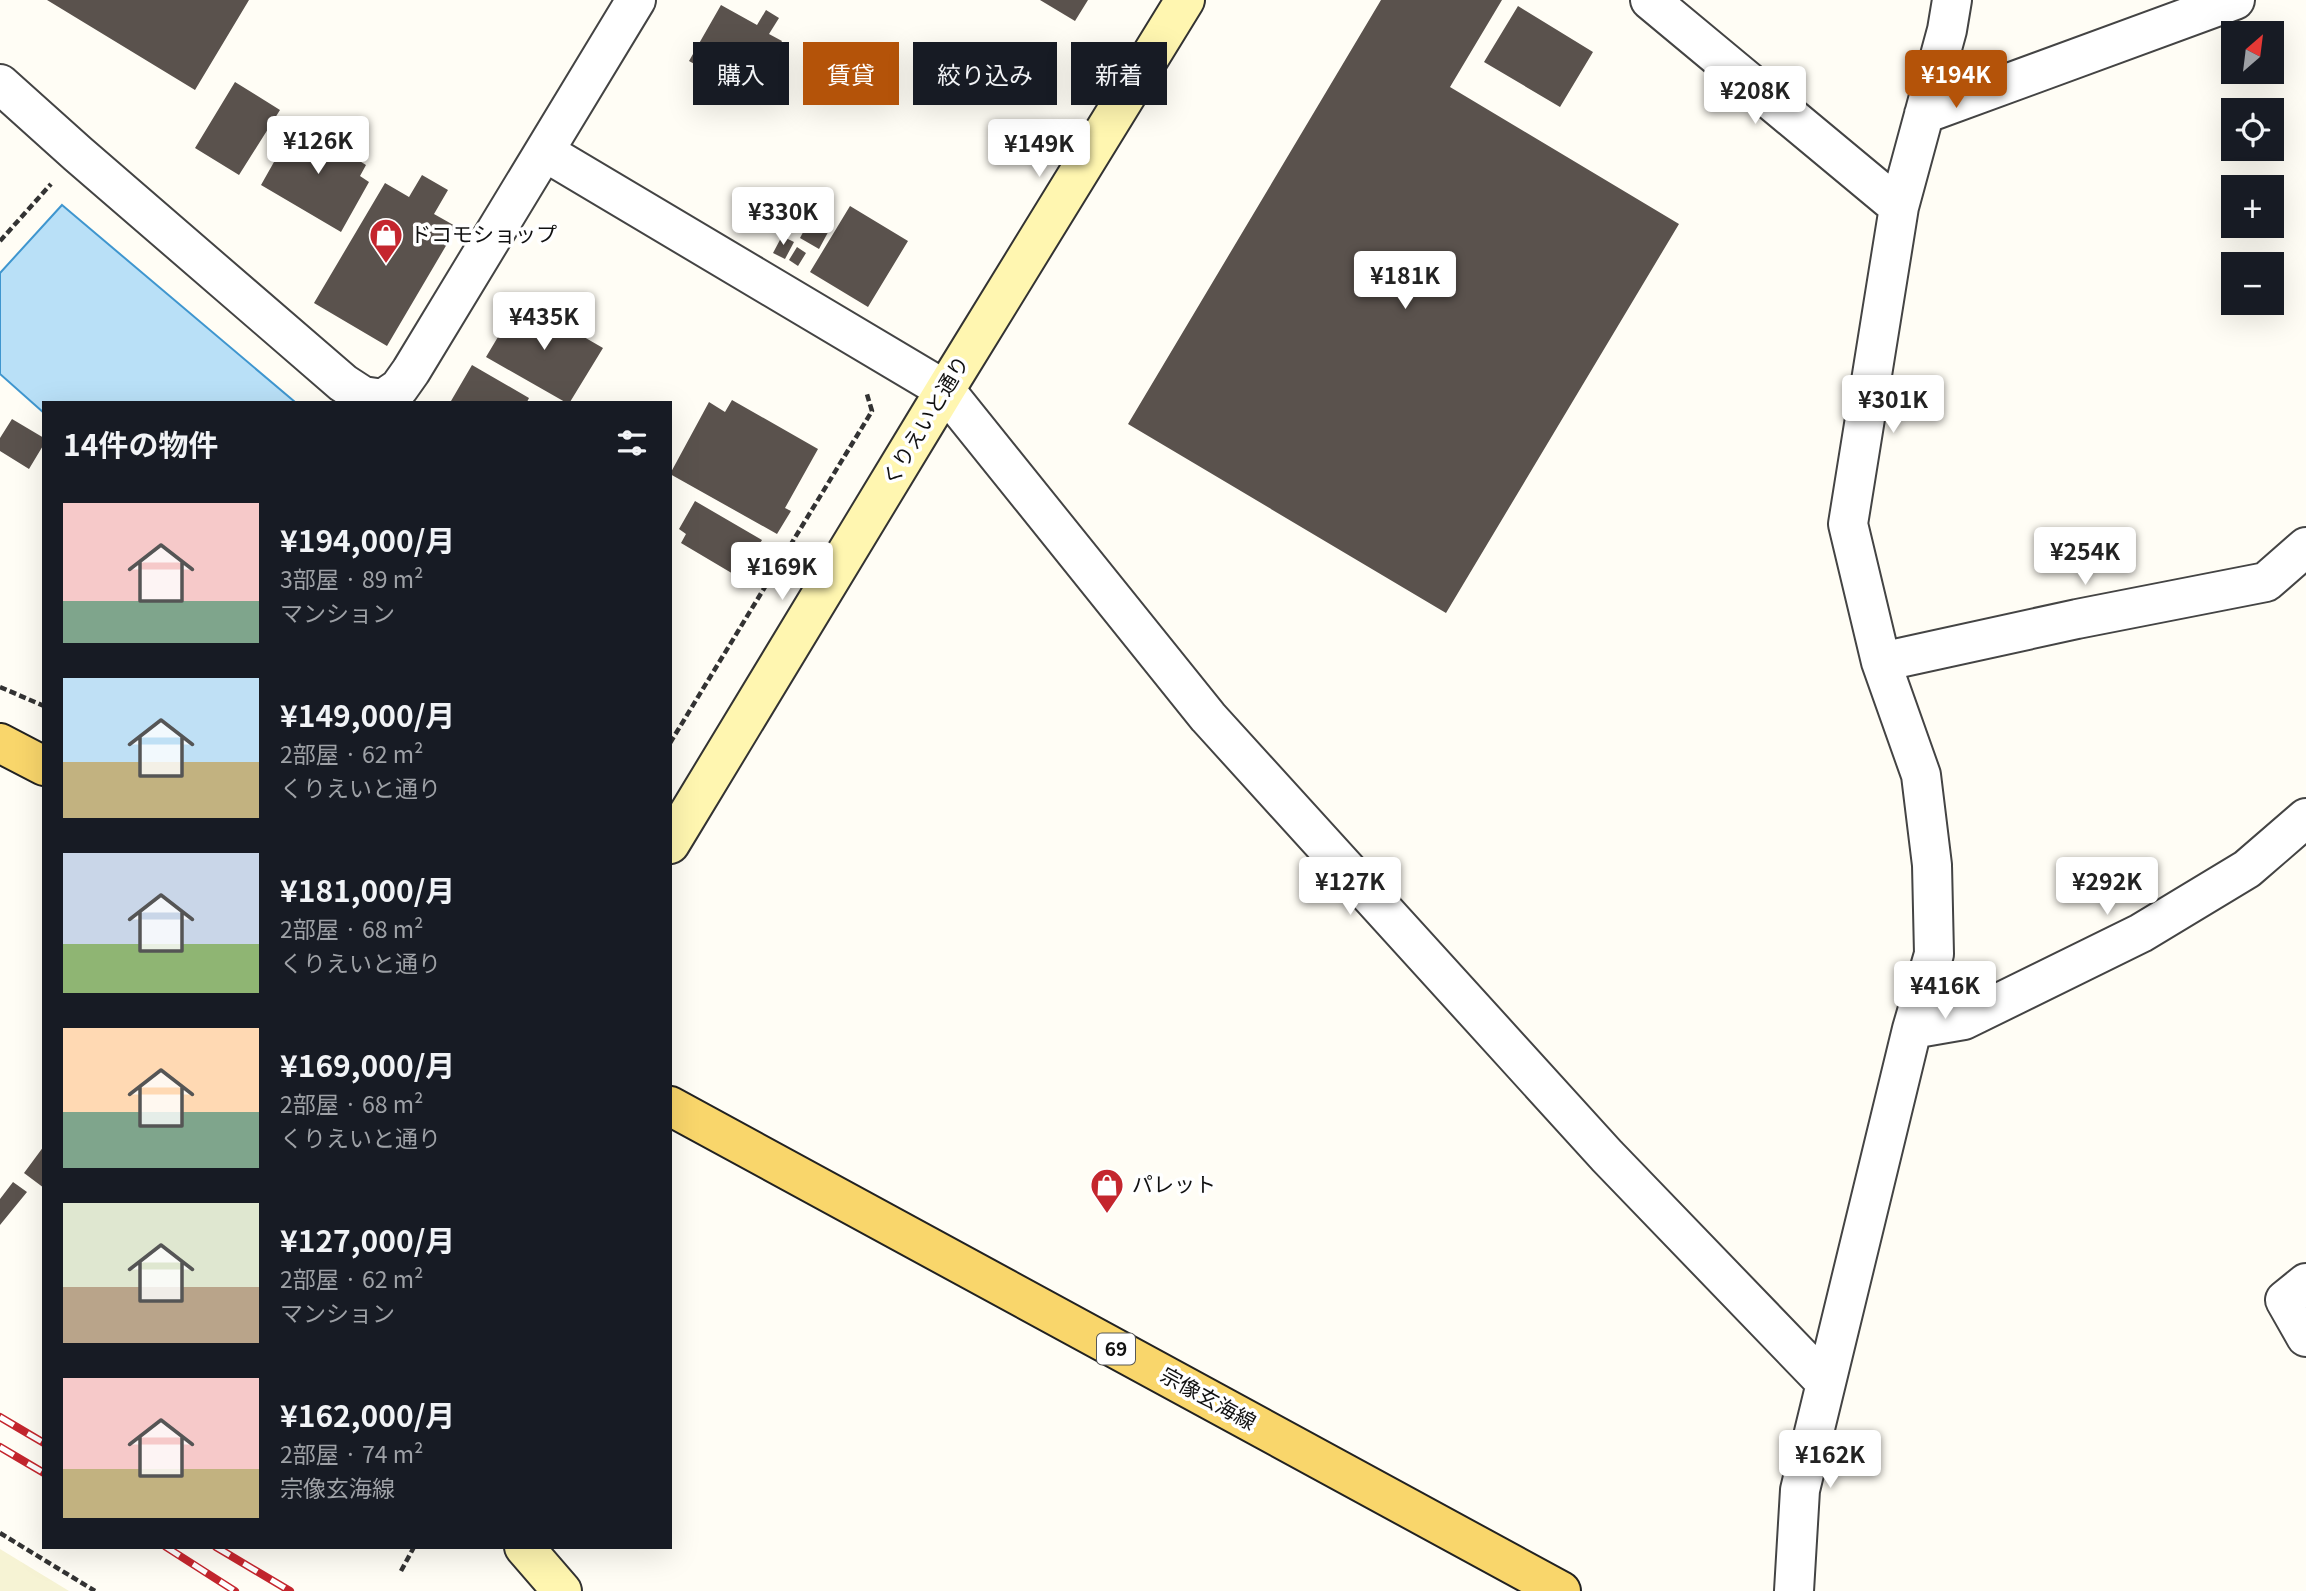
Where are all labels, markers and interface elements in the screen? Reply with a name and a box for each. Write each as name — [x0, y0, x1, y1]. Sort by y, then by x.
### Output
north arrow — [2221, 21, 2284, 84]
map controls — [2221, 21, 2284, 315]
chip: 購入 — [693, 42, 789, 105]
chip: 賃貸 — [803, 42, 899, 105]
chip: 絞り込み — [913, 42, 1057, 105]
chip: 新着 — [1071, 42, 1167, 105]
pin: ¥194K — [1907, 50, 2005, 110]
text: ¥194K — [1921, 56, 1991, 90]
pin: ¥208K — [1706, 66, 1804, 126]
text: ¥208K — [1720, 72, 1790, 106]
button: locate — [2221, 98, 2284, 161]
pin: ¥126K — [269, 116, 367, 176]
pin: ¥149K — [990, 120, 1088, 179]
text: ¥126K — [283, 122, 353, 156]
text: ¥149K — [1004, 125, 1074, 159]
button: + — [2221, 175, 2284, 238]
pin: ¥330K — [734, 188, 832, 247]
text: ¥330K — [748, 193, 818, 227]
shop icon: ドコモショップ — [367, 216, 405, 265]
place label: ドコモショップ — [410, 218, 557, 248]
pin: ¥181K — [1356, 252, 1454, 311]
button: − — [2221, 252, 2284, 315]
text: ¥181K — [1370, 257, 1440, 291]
pin: ¥435K — [495, 292, 593, 352]
text: ¥435K — [509, 298, 579, 332]
street label: くりえいと通り — [874, 349, 975, 491]
pin: ¥301K — [1844, 376, 1942, 435]
text: ¥301K — [1858, 381, 1928, 415]
text: 14件の物件 — [63, 421, 218, 465]
icon: filters — [613, 424, 651, 462]
text: ¥194,000/月 — [280, 517, 455, 561]
pin: ¥254K — [2036, 528, 2134, 587]
icon: home — [119, 531, 203, 615]
text: ¥254K — [2050, 533, 2120, 567]
pin: ¥169K — [733, 542, 831, 602]
text: ¥169K — [747, 548, 817, 582]
text: 3部屋 · 89 m² — [280, 561, 423, 595]
text: マンション — [280, 595, 395, 629]
text: ¥149,000/月 — [280, 692, 455, 736]
icon: home — [119, 706, 203, 790]
text: 2部屋 · 62 m² — [280, 736, 423, 770]
text: くりえいと通り — [280, 770, 441, 804]
pin: ¥127K — [1301, 858, 1399, 917]
pin: ¥292K — [2058, 858, 2156, 917]
text: ¥127K — [1315, 863, 1385, 897]
text: ¥292K — [2072, 863, 2142, 897]
text: ¥181,000/月 — [280, 867, 455, 911]
icon: home — [119, 881, 203, 965]
text: 2部屋 · 68 m² — [280, 911, 423, 945]
text: くりえいと通り — [280, 945, 441, 979]
pin: ¥416K — [1896, 962, 1994, 1021]
text: ¥416K — [1910, 967, 1980, 1001]
text: ¥169,000/月 — [280, 1042, 455, 1086]
icon: home — [119, 1056, 203, 1140]
text: 2部屋 · 68 m² — [280, 1086, 423, 1120]
text: くりえいと通り — [280, 1120, 441, 1154]
shop icon: パレット — [1088, 1166, 1126, 1215]
place label: パレット — [1132, 1168, 1216, 1198]
text: ¥127,000/月 — [280, 1217, 455, 1261]
icon: home — [119, 1231, 203, 1315]
text: 2部屋 · 62 m² — [280, 1261, 423, 1295]
text: マンション — [280, 1295, 395, 1329]
road number: 69 — [1097, 1334, 1135, 1364]
street label: 宗像玄海線 — [1156, 1359, 1262, 1436]
text: ¥162,000/月 — [280, 1392, 455, 1436]
icon: home — [119, 1406, 203, 1490]
pin: ¥162K — [1781, 1430, 1879, 1490]
text: 2部屋 · 74 m² — [280, 1436, 423, 1470]
text: ¥162K — [1795, 1436, 1865, 1470]
text: 宗像玄海線 — [280, 1470, 395, 1504]

